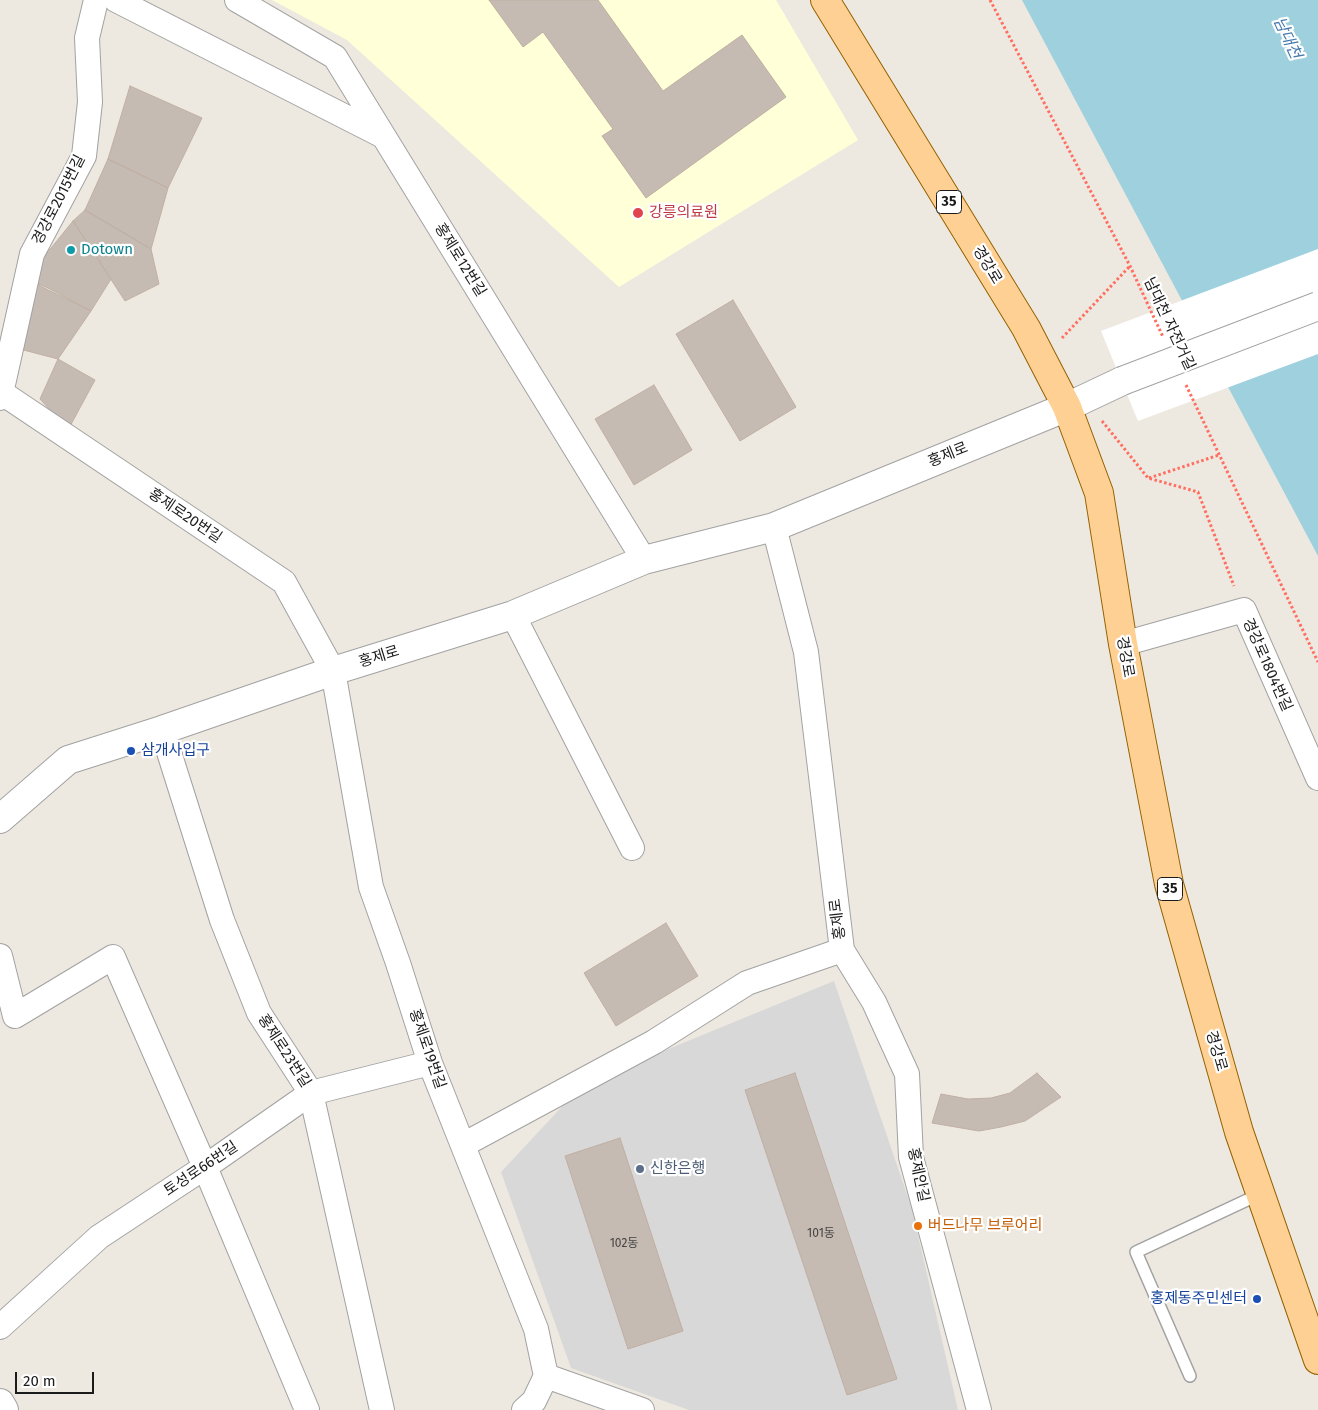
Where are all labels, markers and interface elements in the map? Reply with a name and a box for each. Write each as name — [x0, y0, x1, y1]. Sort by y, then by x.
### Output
water label: 남대천 — [1269, 14, 1305, 62]
street label: 경강로2015번길 — [29, 152, 89, 248]
road number: 35 — [936, 190, 962, 213]
place label: 강릉의료원 — [649, 204, 718, 222]
marker: 강릉의료원 — [631, 206, 645, 220]
street label: 홍제로12번길 — [430, 220, 490, 300]
place label: Dotown — [81, 241, 133, 259]
street label: 경강로 — [969, 243, 1005, 287]
marker: Dotown — [65, 244, 77, 256]
street label: 남대천 자전거길 — [1140, 275, 1198, 373]
street label: 홍제로 — [925, 439, 971, 471]
street label: 홍제로20번길 — [145, 485, 225, 547]
street label: 경강로1804번길 — [1238, 616, 1296, 714]
street label: 경강로 — [1113, 635, 1137, 679]
street label: 홍제로 — [357, 642, 401, 672]
place label: 삼개사입구 — [141, 742, 210, 760]
marker: 삼개사입구 — [125, 745, 137, 757]
road number: 35 — [1158, 878, 1182, 901]
street label: 홍제로 — [827, 897, 849, 941]
street label: 홍제로19번길 — [405, 1007, 449, 1091]
street label: 홍제로23번길 — [254, 1011, 314, 1091]
street label: 경강로 — [1202, 1029, 1230, 1073]
street label: 토성로66번길 — [161, 1138, 241, 1200]
street label: 홍제안길 — [903, 1146, 933, 1204]
place label: 신한은행 — [650, 1160, 705, 1178]
marker: 신한은행 — [634, 1163, 646, 1175]
place label: 버드나무 브루어리 — [928, 1217, 1042, 1235]
marker: 버드나무 브루어리 — [912, 1220, 924, 1232]
house number: 101동 — [807, 1227, 835, 1241]
house number: 102동 — [610, 1237, 638, 1251]
place label: 홍제동주민센터 — [1150, 1290, 1247, 1308]
marker: 홍제동주민센터 — [1251, 1293, 1263, 1305]
scale bar — [18, 1362, 96, 1394]
text: 20 m — [23, 1372, 56, 1390]

